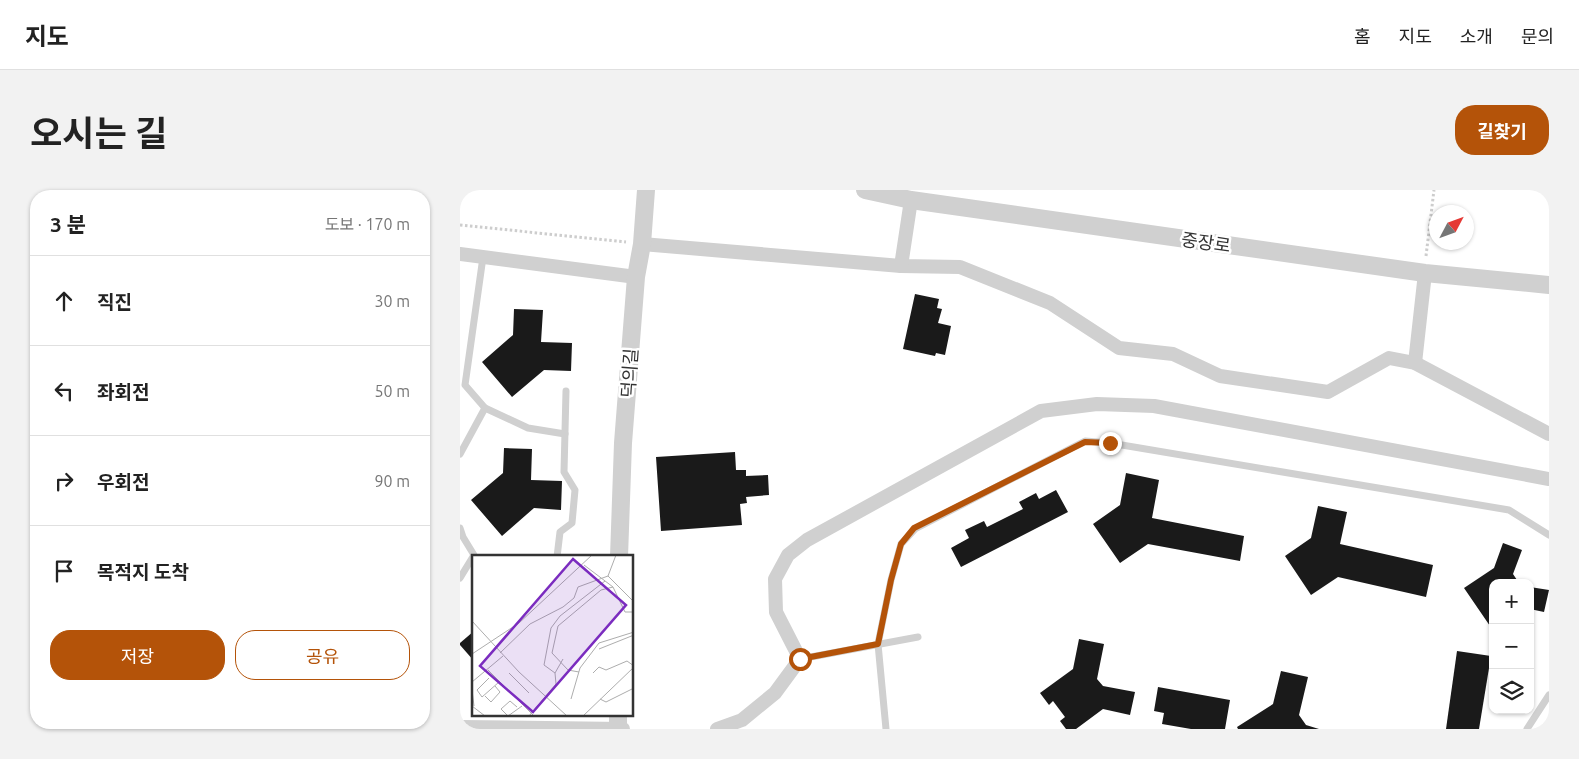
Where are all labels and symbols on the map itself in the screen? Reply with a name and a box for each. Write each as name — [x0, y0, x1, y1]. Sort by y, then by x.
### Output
north arrow — [1429, 205, 1474, 250]
street label: 중장로 — [1180, 229, 1232, 255]
street label: 덕의길 — [617, 348, 641, 398]
route end — [1099, 432, 1122, 455]
inset map — [472, 555, 634, 716]
route start — [789, 648, 812, 671]

